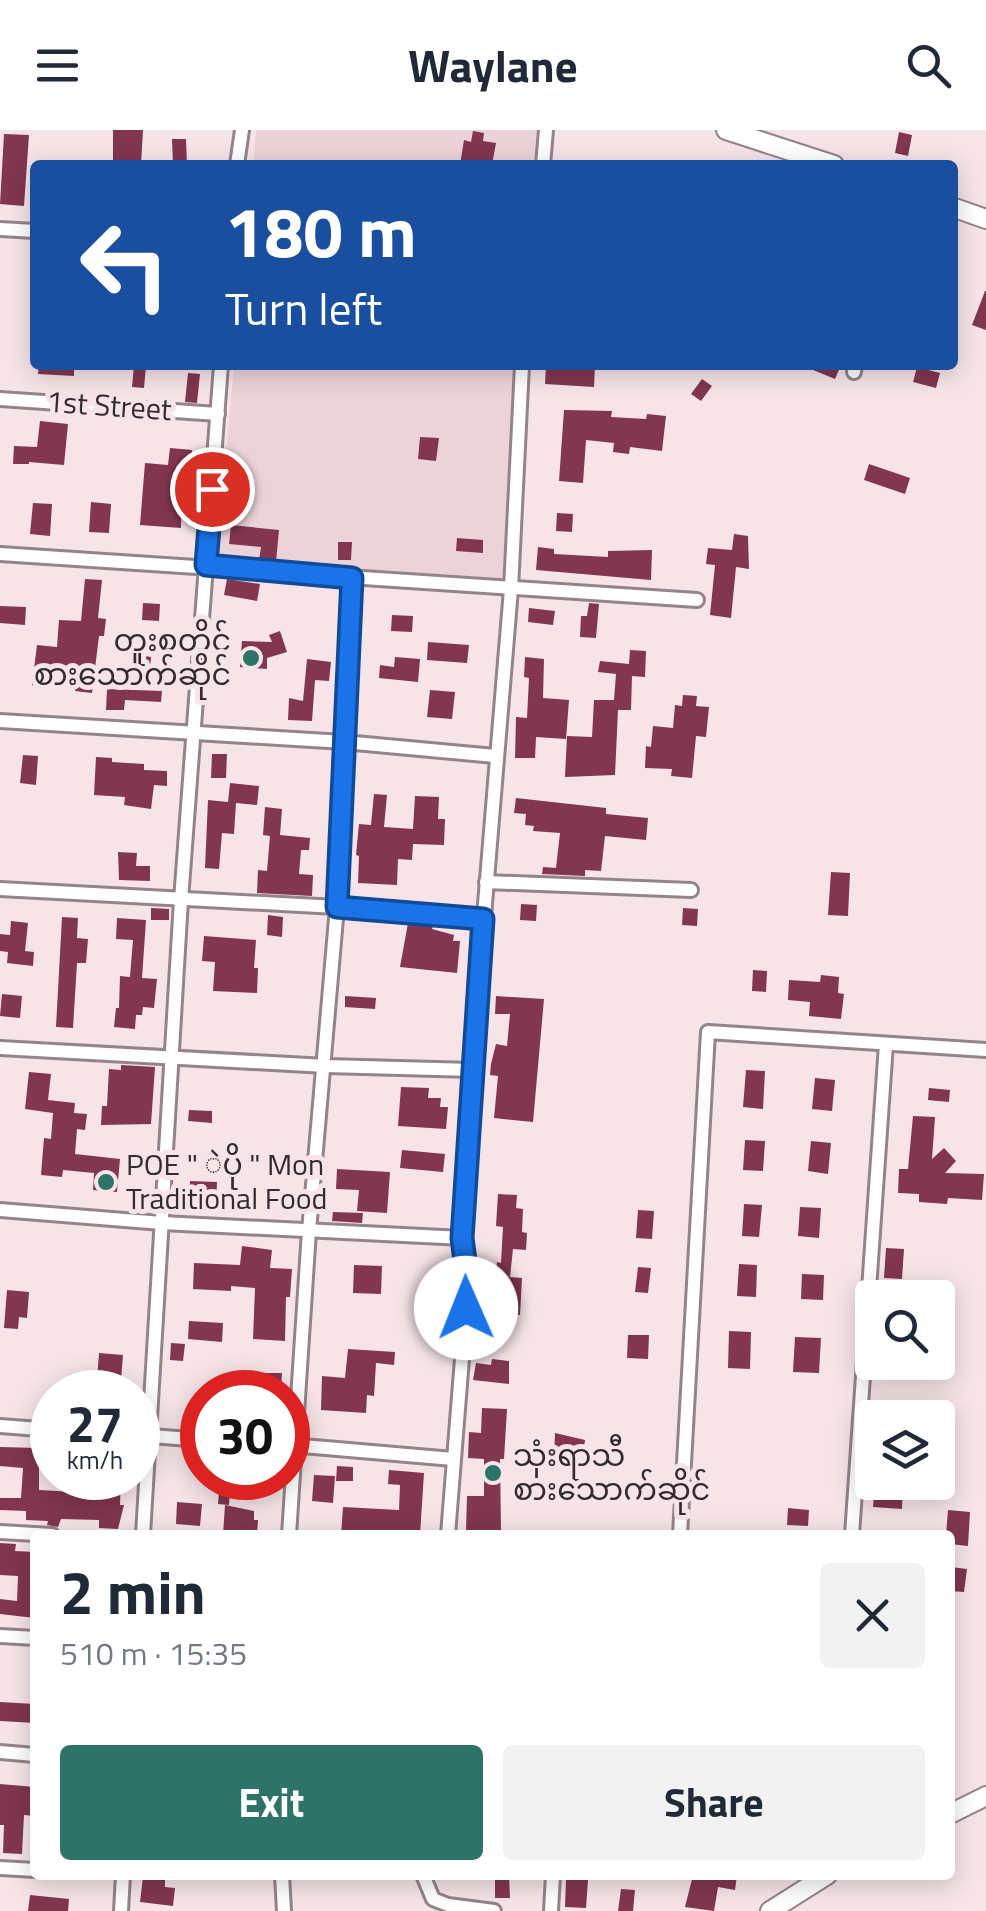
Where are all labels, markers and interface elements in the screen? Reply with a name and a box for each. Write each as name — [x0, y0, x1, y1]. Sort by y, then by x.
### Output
text: Waylane — [408, 31, 578, 99]
icon: menu — [30, 38, 85, 93]
icon: search — [901, 38, 956, 93]
text: 180 m — [225, 178, 417, 284]
icon: left — [60, 200, 190, 330]
text: Turn left — [225, 274, 382, 342]
street label: 1st Street — [45, 378, 174, 432]
pin — [170, 447, 255, 532]
icon: arrive — [185, 462, 240, 517]
place label: တူးစတိုင် စားသောက်ဆိုင် — [34, 617, 231, 700]
marker: တူးစတိုင် စားသောက်ဆိုင် — [240, 647, 262, 669]
place label: POE " ဲပို " Mon Traditional Food — [126, 1141, 327, 1221]
marker: POE " ဲပို " Mon Traditional Food — [95, 1171, 117, 1193]
position arrow — [414, 1256, 518, 1360]
map controls — [855, 1280, 955, 1500]
button: search — [855, 1280, 955, 1380]
speed limit sign: 30 — [180, 1370, 310, 1500]
text: 27 — [67, 1385, 123, 1461]
button: layers — [855, 1400, 955, 1500]
place label: သုံးရာသီ စားသောက်ဆိုင် — [513, 1432, 710, 1515]
text: km/h — [67, 1441, 123, 1479]
marker: သုံးရာသီ စားသောက်ဆိုင် — [482, 1462, 504, 1484]
text: 2 min — [60, 1546, 206, 1637]
button: close — [820, 1563, 925, 1668]
text: 510 m · 15:35 — [60, 1629, 247, 1677]
button: Exit — [60, 1745, 483, 1860]
button: Share — [503, 1745, 925, 1860]

